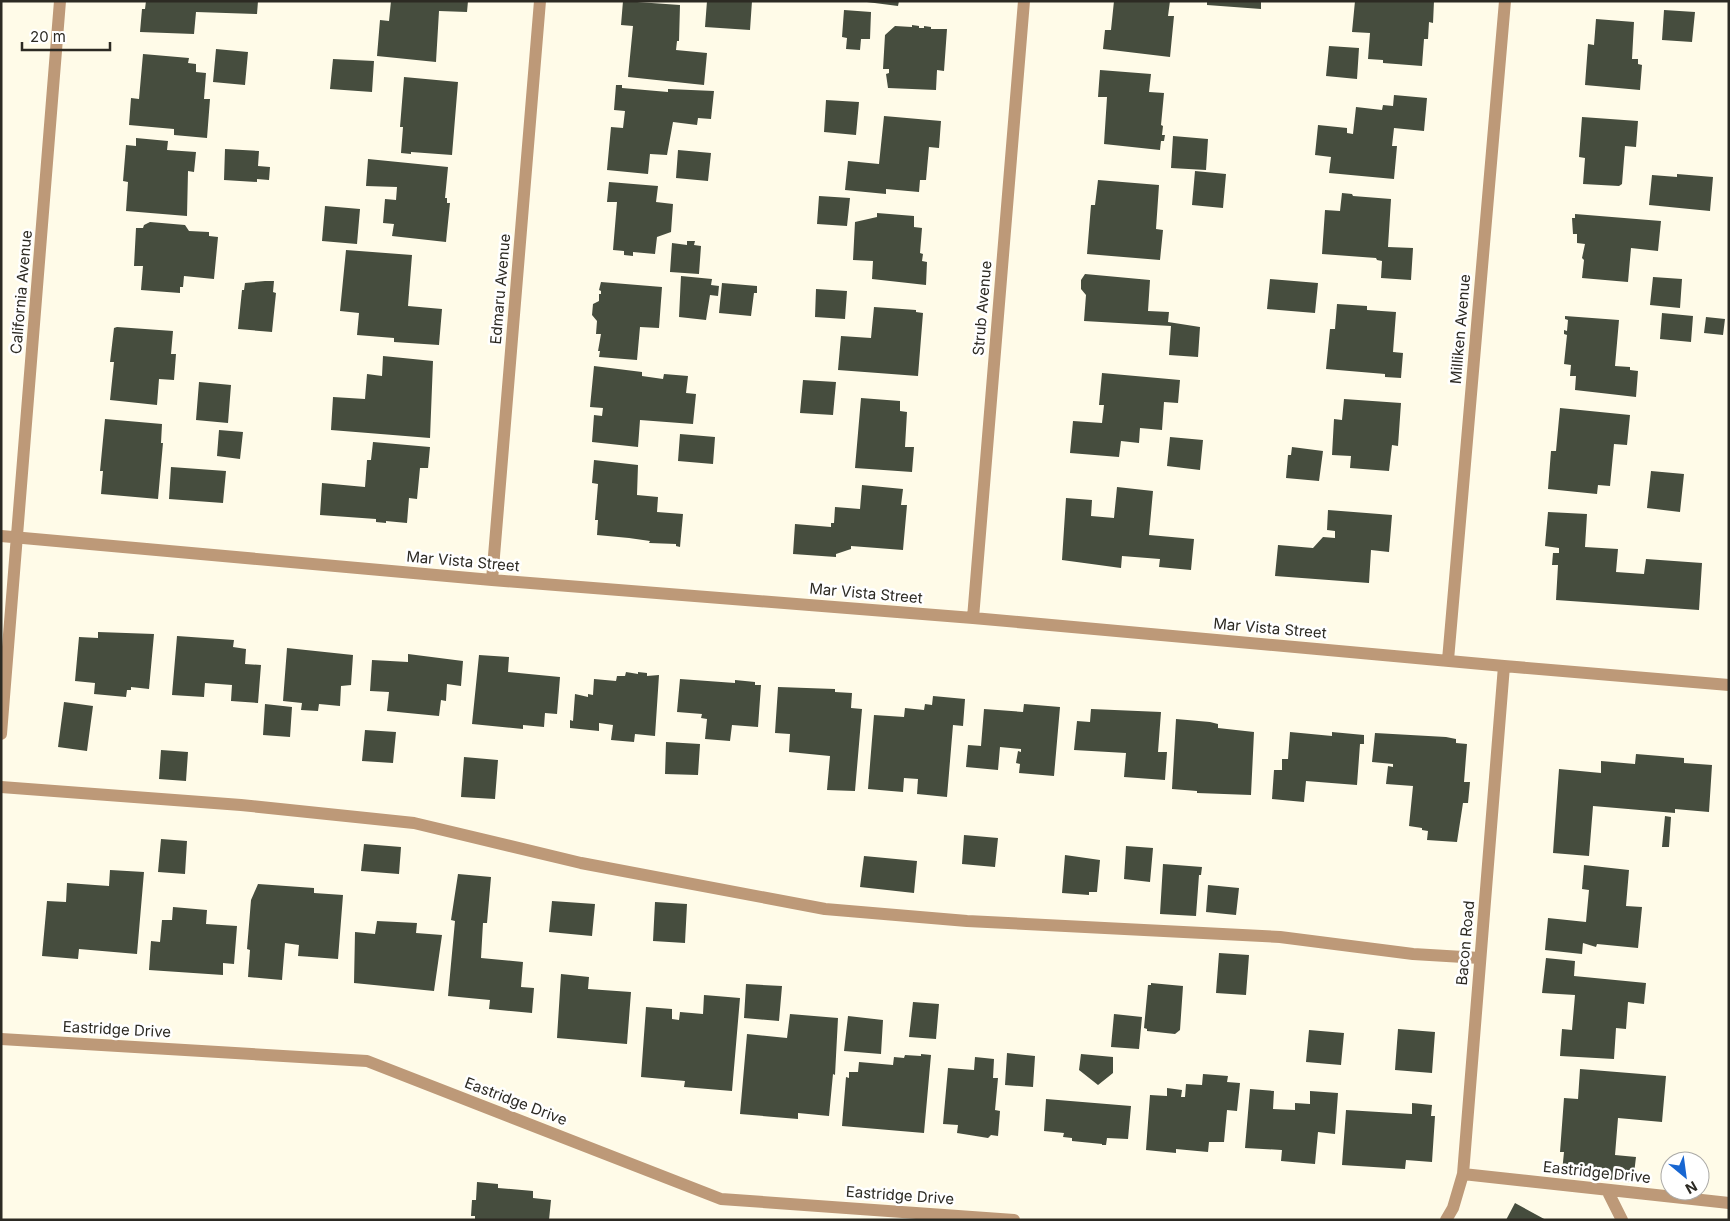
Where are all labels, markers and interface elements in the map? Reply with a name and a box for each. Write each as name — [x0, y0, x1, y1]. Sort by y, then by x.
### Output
scale bar — [22, 20, 110, 52]
text: 20 m — [30, 27, 66, 46]
street label: California Avenue — [6, 229, 36, 355]
street label: Edmaru Avenue — [486, 233, 514, 345]
street label: Strub Avenue — [968, 260, 996, 356]
street label: Milliken Avenue — [1446, 273, 1474, 385]
street label: Mar Vista Street — [406, 547, 521, 575]
street label: Mar Vista Street — [809, 579, 924, 607]
street label: Mar Vista Street — [1213, 614, 1328, 642]
street label: Bacon Road — [1452, 900, 1478, 986]
street label: Eastridge Drive — [62, 1017, 172, 1041]
street label: Eastridge Drive — [462, 1073, 570, 1129]
north arrow — [1660, 1151, 1710, 1201]
street label: Eastridge Drive — [1542, 1157, 1652, 1187]
text: N — [1683, 1178, 1700, 1198]
street label: Eastridge Drive — [845, 1182, 955, 1208]

